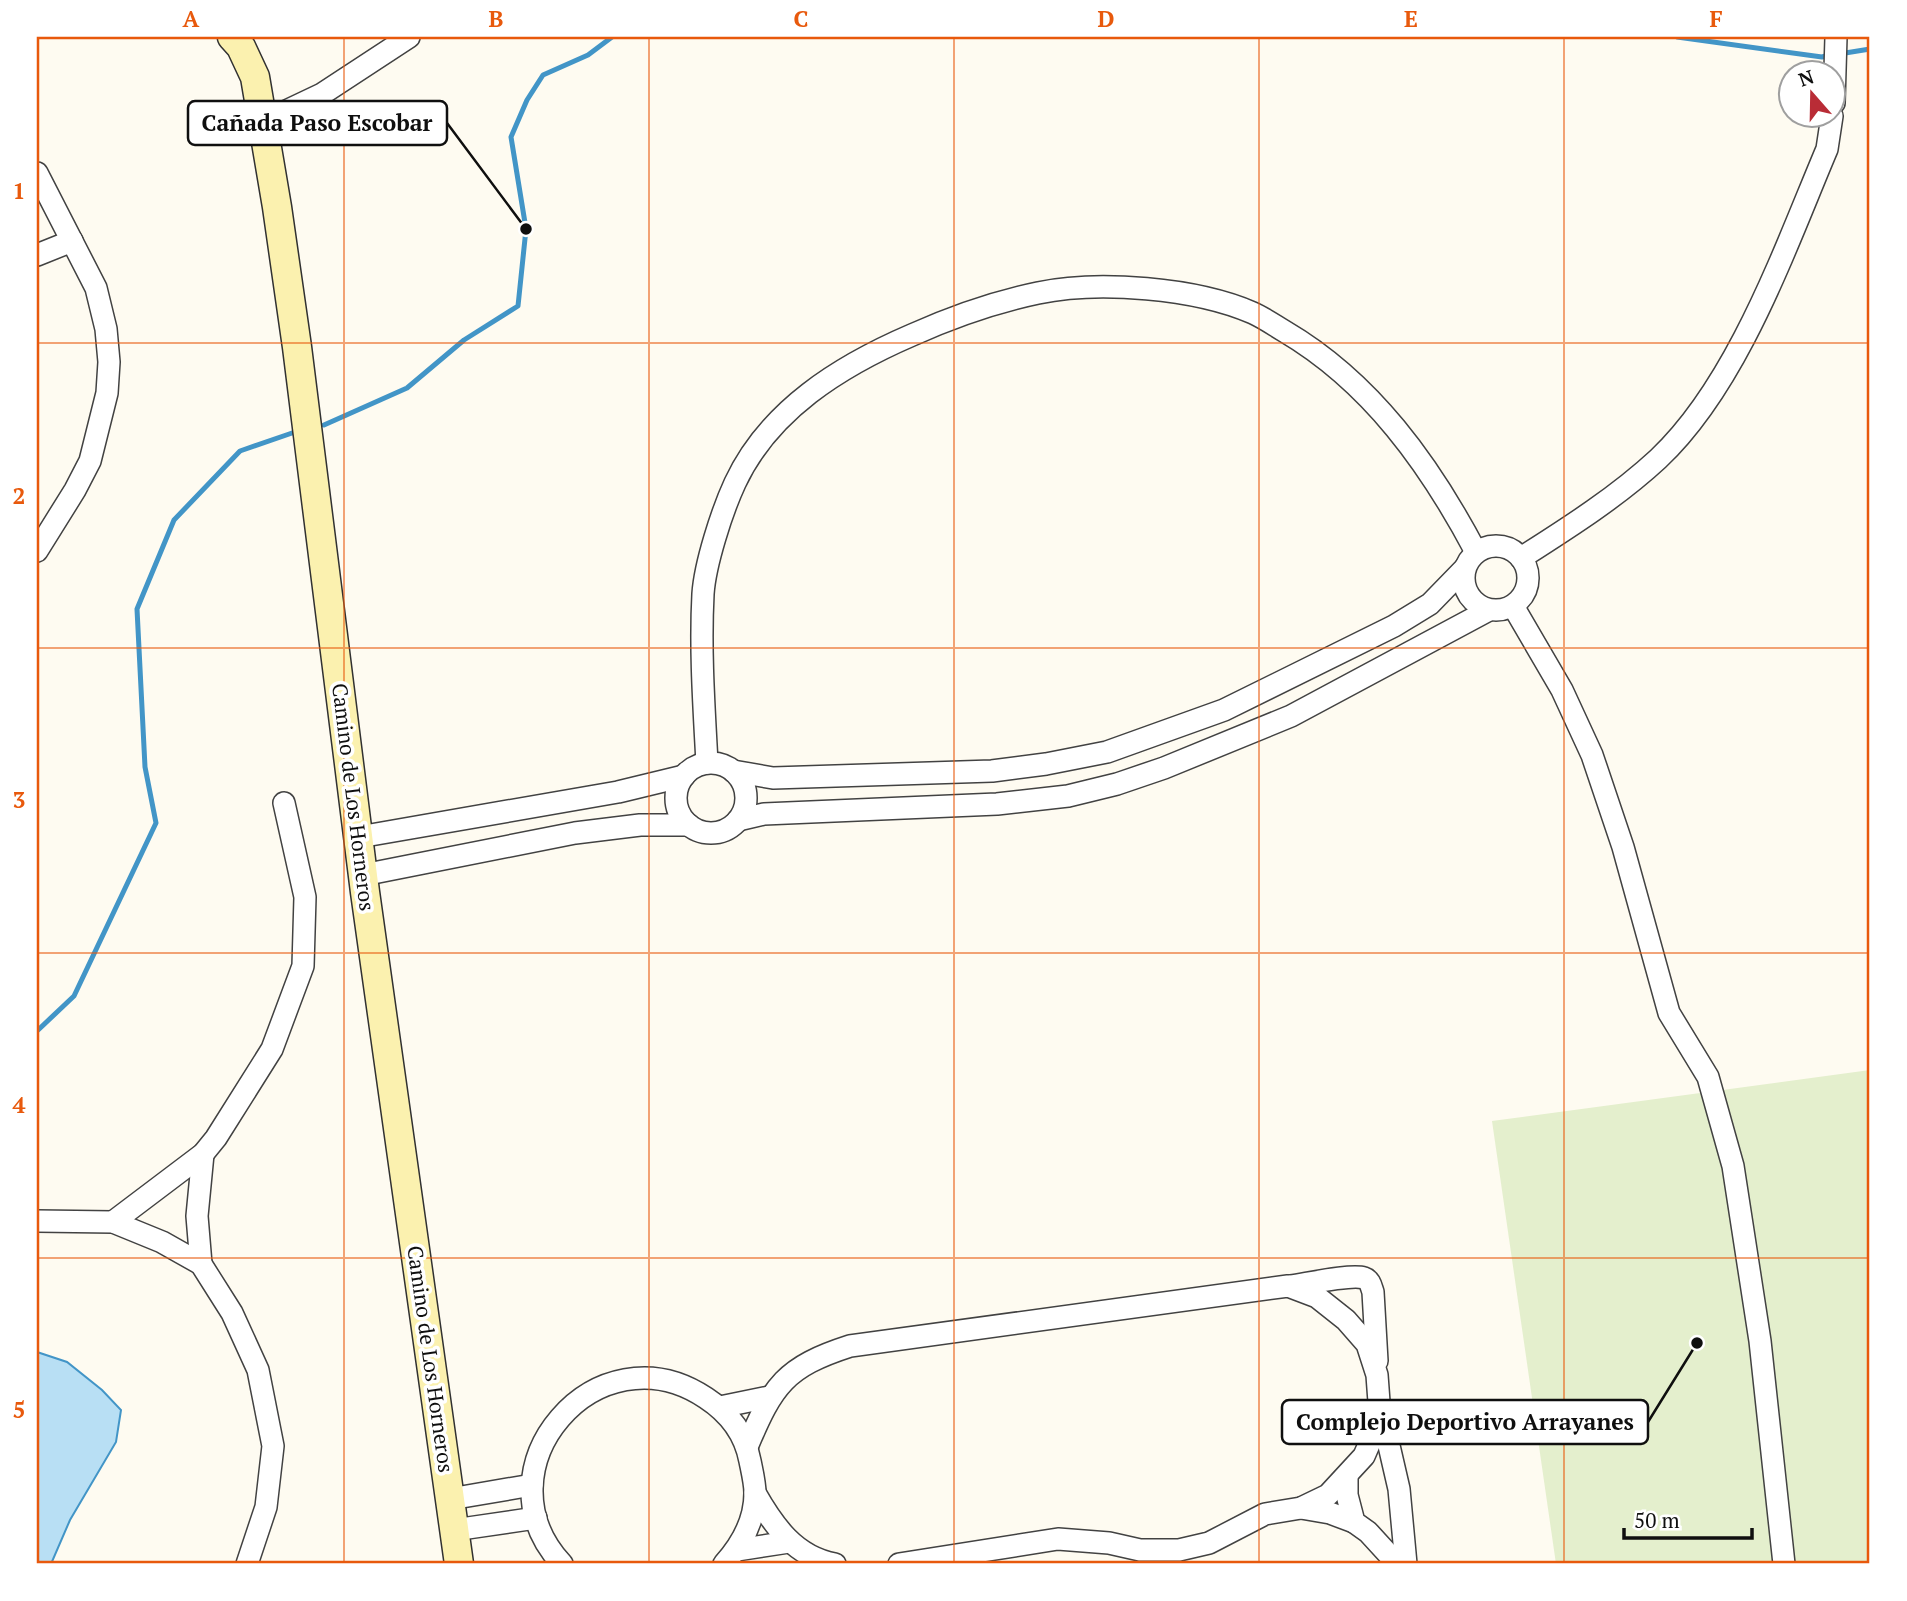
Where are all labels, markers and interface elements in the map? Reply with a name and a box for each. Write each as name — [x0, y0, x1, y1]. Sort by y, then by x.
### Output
text: A — [183, 3, 200, 34]
text: B — [489, 3, 504, 34]
text: C — [794, 3, 809, 34]
text: D — [1098, 3, 1115, 34]
text: E — [1404, 3, 1418, 34]
text: F — [1709, 3, 1723, 34]
north arrow — [1778, 60, 1848, 130]
text: N — [1795, 63, 1818, 92]
callout: Cañada Paso Escobar — [188, 101, 447, 145]
text: Cañada Paso Escobar — [202, 107, 433, 138]
text: 1 — [13, 175, 26, 206]
text: 2 — [13, 480, 26, 511]
street label: Camino de Los Horneros — [326, 682, 382, 912]
text: 3 — [13, 784, 26, 815]
text: 4 — [13, 1089, 26, 1120]
street label: Camino de Los Horneros — [401, 1244, 461, 1474]
text: 5 — [13, 1394, 26, 1425]
callout: Complejo Deportivo Arrayanes — [1282, 1400, 1648, 1444]
text: Complejo Deportivo Arrayanes — [1296, 1406, 1634, 1437]
scale bar — [1624, 1496, 1751, 1540]
text: 50 m — [1634, 1506, 1680, 1534]

